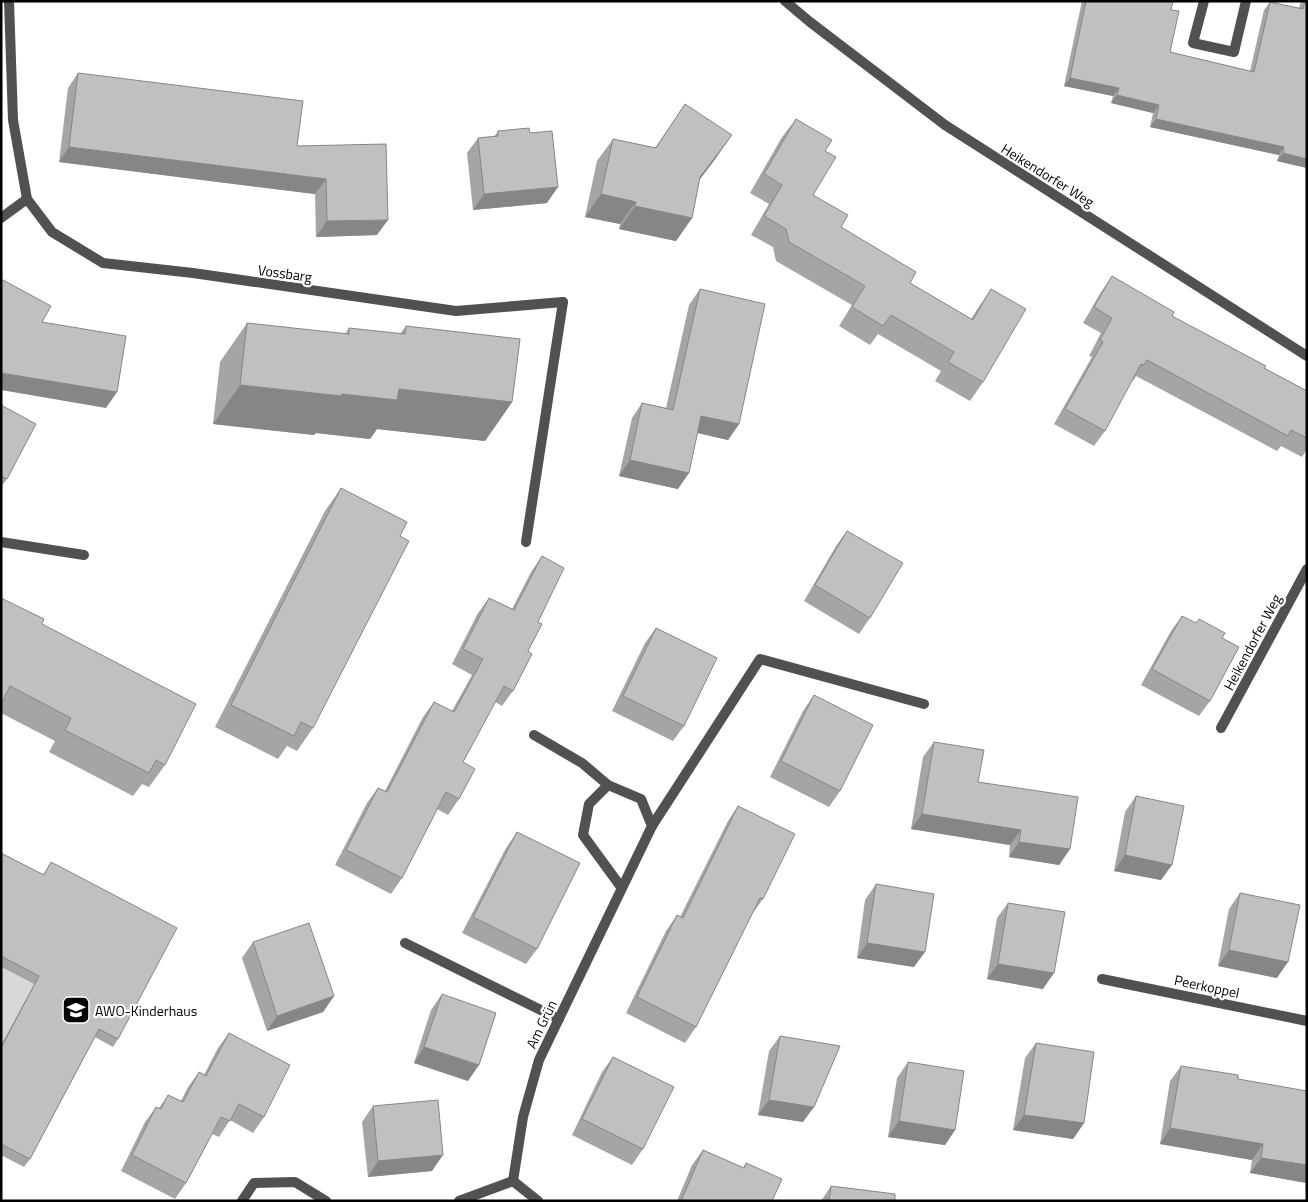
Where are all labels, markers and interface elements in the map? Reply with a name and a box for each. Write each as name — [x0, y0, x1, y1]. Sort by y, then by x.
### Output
street label: Heikendorfer Weg — [997, 138, 1099, 212]
street label: Vossbarg — [257, 259, 313, 287]
street label: Heikendorfer Weg — [1218, 590, 1286, 694]
street label: Peerkoppel — [1172, 969, 1242, 1003]
school or university icon: AWO-Kinderhaus — [61, 995, 91, 1025]
street label: Am Grün — [520, 996, 562, 1052]
place label: AWO-Kinderhaus — [95, 1000, 197, 1021]

